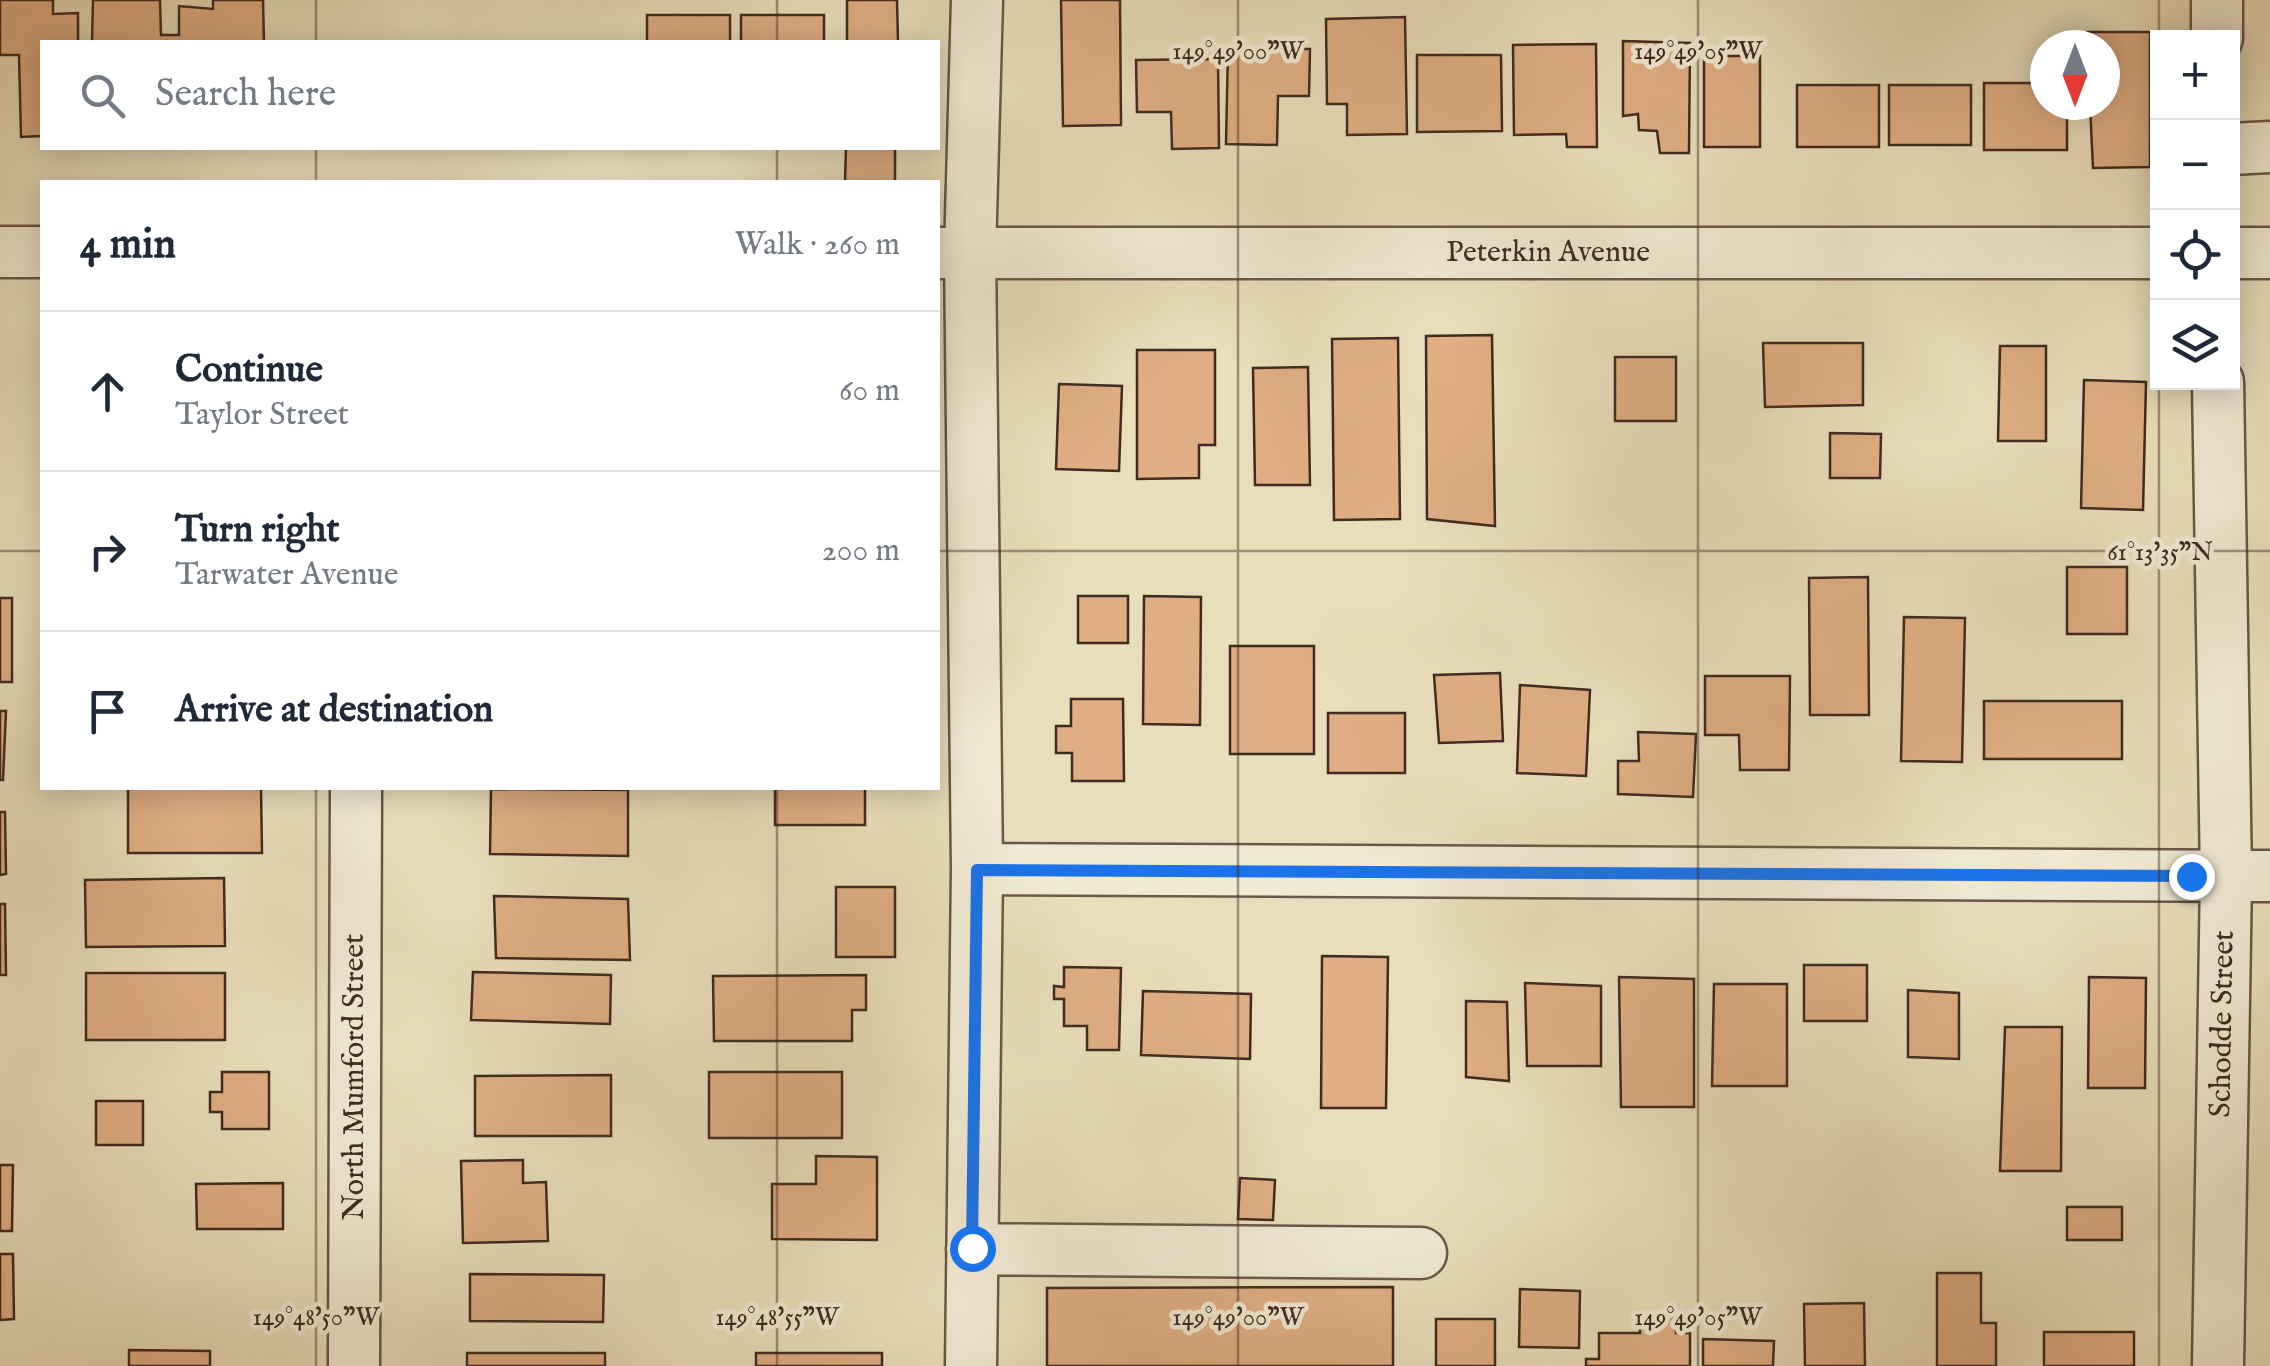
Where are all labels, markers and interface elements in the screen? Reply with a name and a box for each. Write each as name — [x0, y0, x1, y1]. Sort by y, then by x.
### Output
north arrow — [2030, 30, 2120, 120]
map controls — [2150, 30, 2240, 390]
button: + — [2150, 30, 2240, 120]
text: 149°49'00"W — [1172, 36, 1305, 68]
text: 149°49'05"W — [1634, 36, 1763, 68]
search box — [40, 40, 940, 150]
icon: search — [75, 68, 130, 123]
text: Search here — [155, 71, 336, 119]
button: − — [2150, 120, 2240, 210]
button: locate — [2150, 210, 2240, 300]
text: 4 min — [80, 219, 176, 272]
text: Walk · 260 m — [735, 225, 900, 266]
street label: Peterkin Avenue — [1446, 234, 1650, 272]
button: layers — [2150, 300, 2240, 390]
text: Continue — [175, 347, 323, 395]
icon: ahead — [80, 364, 135, 419]
text: 60 m — [839, 371, 900, 412]
text: Taylor Street — [175, 395, 349, 436]
text: Turn right — [175, 507, 339, 555]
icon: right — [80, 524, 135, 579]
text: 200 m — [822, 531, 900, 572]
text: 61°13'35"N — [2107, 537, 2213, 569]
text: Tarwater Avenue — [175, 555, 399, 596]
icon: arrive — [80, 684, 135, 739]
text: Arrive at destination — [175, 687, 493, 735]
route end — [2169, 854, 2215, 900]
street label: Schodde Street — [2202, 930, 2244, 1118]
street label: North Mumford Street — [336, 934, 374, 1220]
route start — [950, 1226, 996, 1272]
text: 149°48'50"W — [253, 1302, 381, 1334]
text: 149°48'55"W — [715, 1302, 840, 1334]
text: 149°49'00"W — [1172, 1302, 1305, 1334]
text: 149°49'05"W — [1634, 1302, 1763, 1334]

